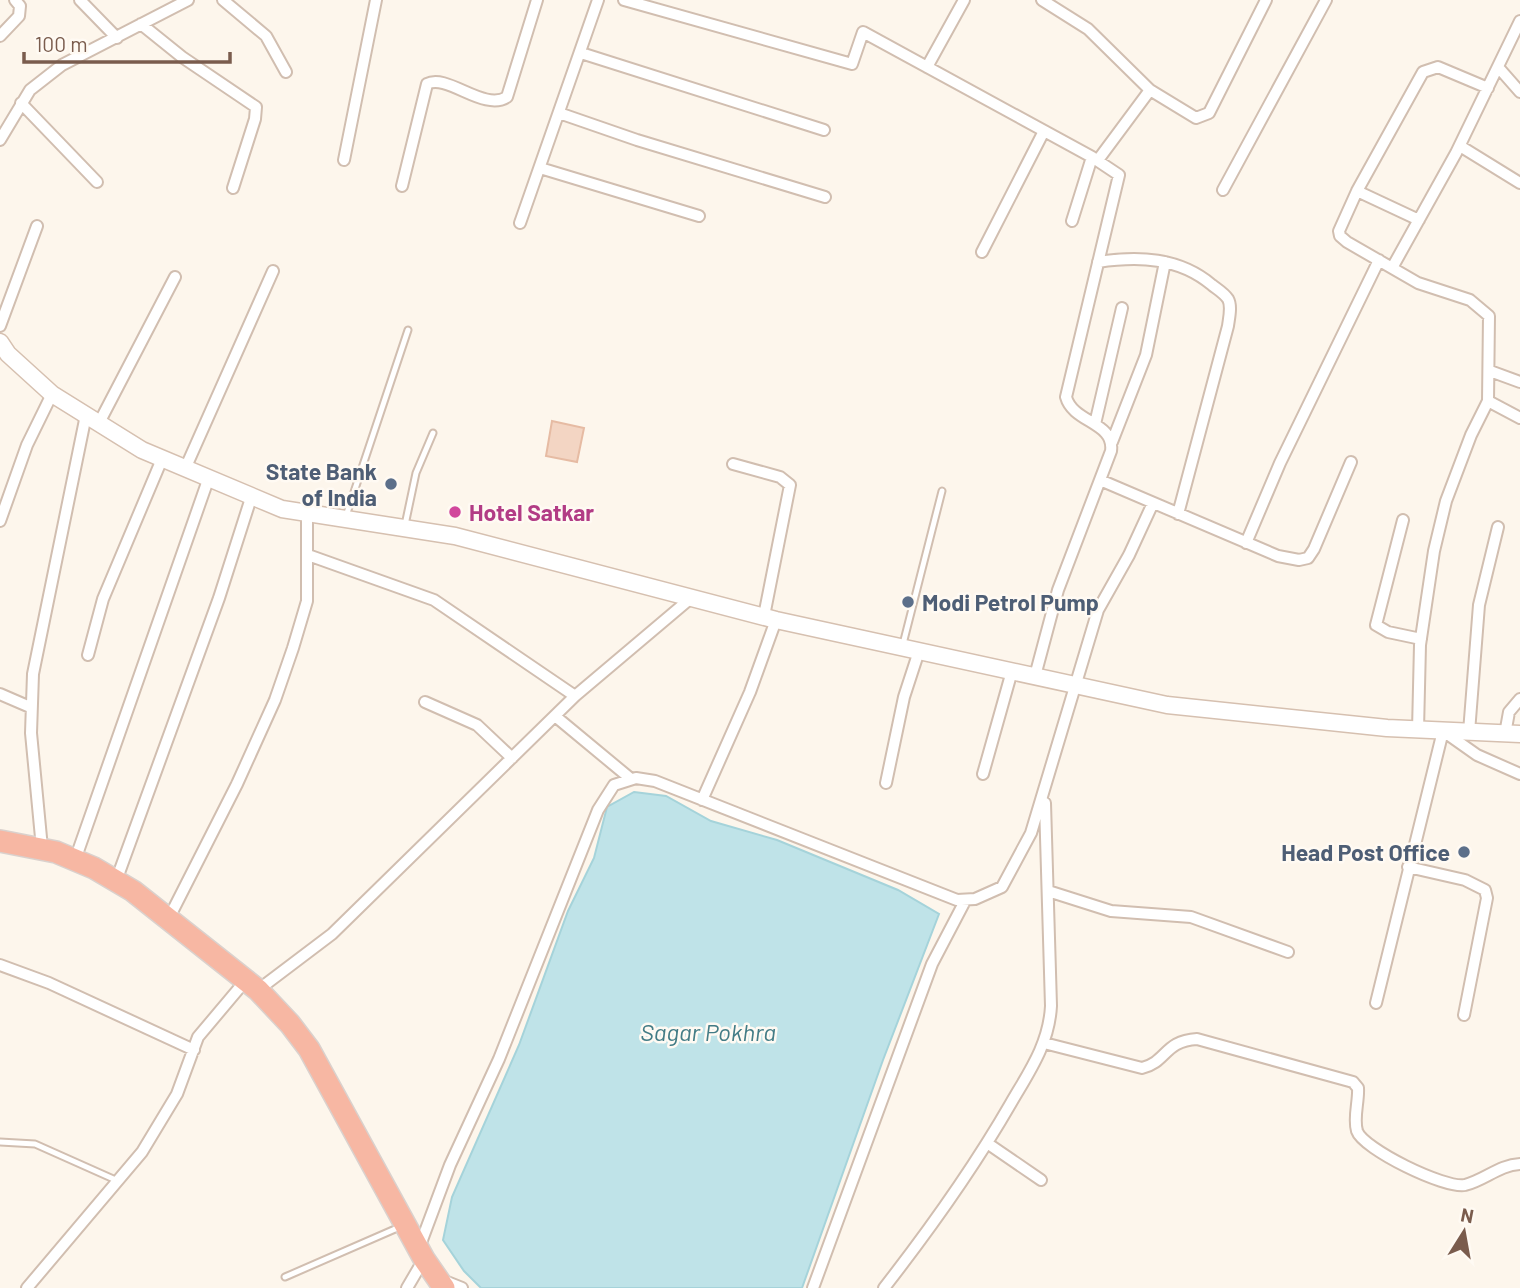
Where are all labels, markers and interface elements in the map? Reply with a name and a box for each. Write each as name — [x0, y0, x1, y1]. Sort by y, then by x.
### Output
scale bar — [24, 21, 231, 65]
text: 100 m — [35, 31, 88, 56]
place label: State Bank of India — [266, 457, 377, 511]
marker: State Bank of India — [383, 476, 399, 492]
place label: Hotel Satkar — [469, 498, 594, 526]
marker: Hotel Satkar — [447, 504, 463, 520]
place label: Modi Petrol Pump — [922, 588, 1099, 616]
marker: Modi Petrol Pump — [900, 594, 916, 610]
place label: Head Post Office — [1281, 838, 1450, 866]
marker: Head Post Office — [1456, 844, 1472, 860]
water label: Sagar Pokhra — [640, 1017, 776, 1046]
north arrow — [1429, 1197, 1499, 1267]
text: N — [1459, 1202, 1476, 1227]

